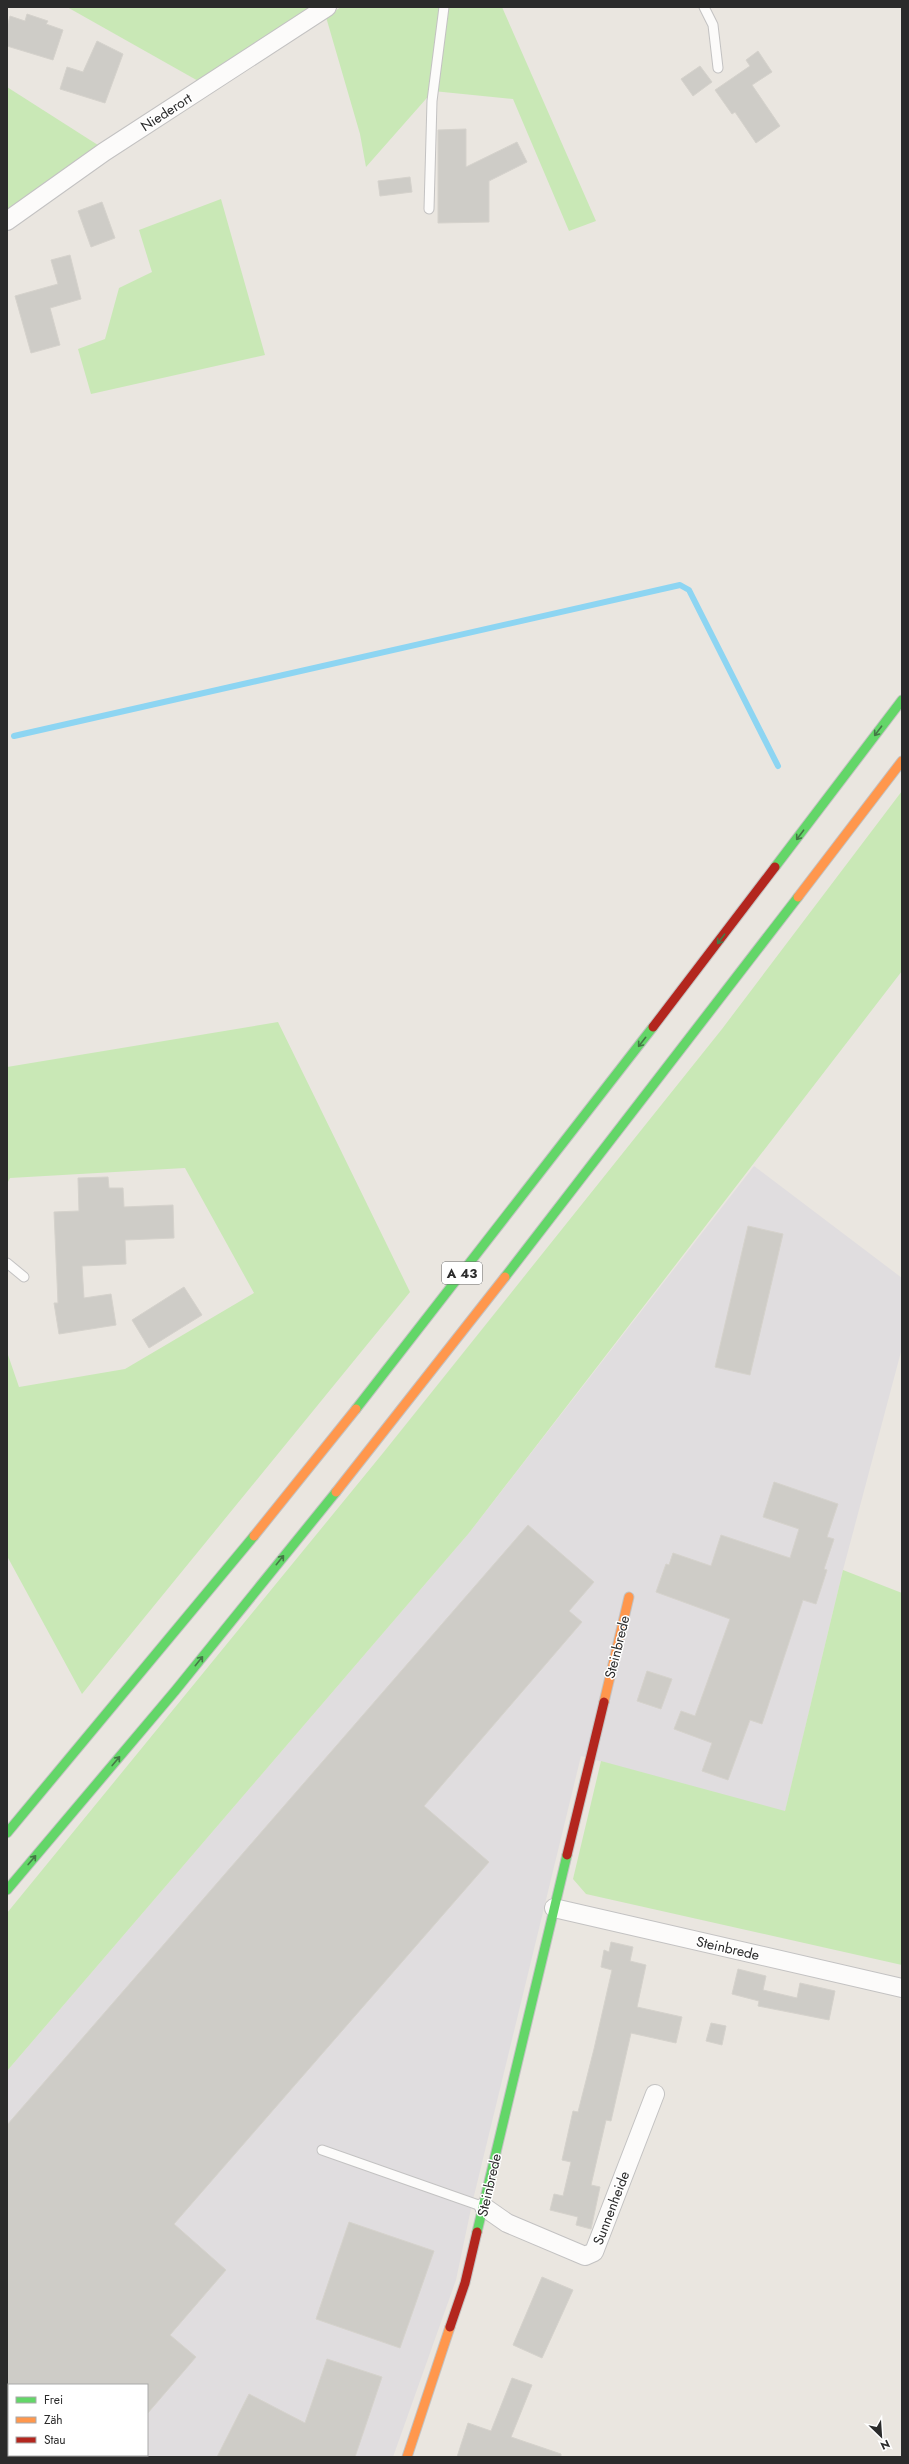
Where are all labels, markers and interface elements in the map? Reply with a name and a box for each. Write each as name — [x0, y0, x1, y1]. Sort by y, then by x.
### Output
street label: Niederort — [137, 88, 196, 136]
one-way arrow — [874, 726, 883, 737]
one-way arrow — [796, 829, 804, 840]
one-way arrow — [717, 933, 726, 944]
one-way arrow — [638, 1036, 647, 1047]
road number: A 43 — [442, 1262, 482, 1284]
one-way arrow — [276, 1554, 285, 1565]
street label: Steinbrede — [600, 1613, 634, 1681]
one-way arrow — [194, 1655, 203, 1666]
one-way arrow — [111, 1756, 120, 1766]
one-way arrow — [28, 1855, 37, 1866]
street label: Steinbrede — [694, 1931, 762, 1965]
street label: Steinbrede — [472, 2151, 506, 2219]
street label: Sunnenheide — [588, 2168, 634, 2248]
legend — [8, 2384, 148, 2456]
text: Frei — [44, 2391, 63, 2409]
text: Zäh — [44, 2411, 63, 2429]
north arrow — [861, 2416, 901, 2456]
text: Stau — [44, 2431, 66, 2449]
text: N — [878, 2436, 893, 2454]

